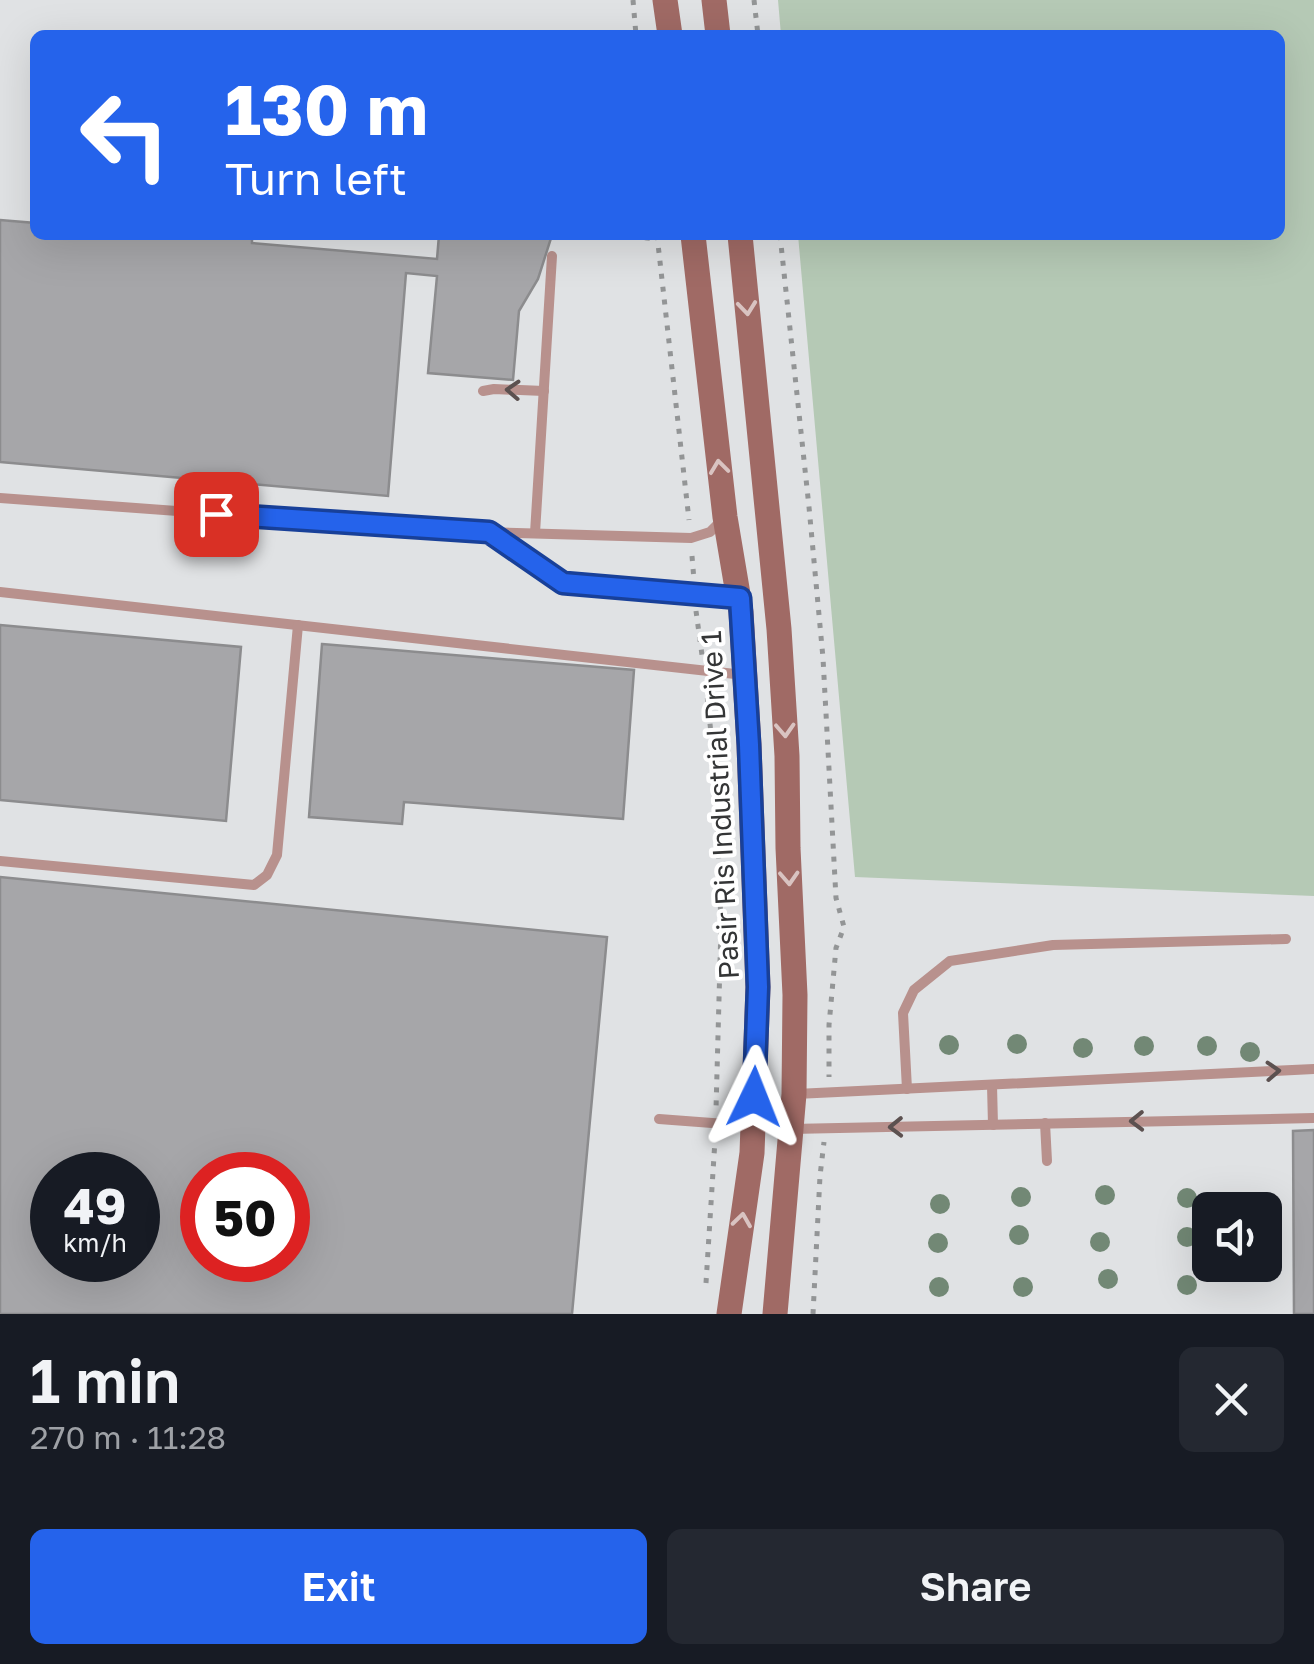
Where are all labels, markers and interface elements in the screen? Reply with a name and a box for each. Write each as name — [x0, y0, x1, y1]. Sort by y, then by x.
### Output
text: 130 m — [225, 66, 428, 150]
icon: left — [60, 70, 190, 200]
text: Turn left — [225, 151, 407, 205]
one-way arrow — [736, 300, 757, 316]
one-way arrow — [505, 380, 521, 401]
one-way arrow — [709, 459, 730, 475]
pin — [174, 472, 259, 557]
icon: arrive — [189, 487, 244, 542]
street label: Pasir Ris Industrial Drive 1 — [694, 630, 745, 980]
one-way arrow — [774, 722, 795, 738]
one-way arrow — [779, 871, 800, 887]
position arrow — [702, 1045, 806, 1149]
one-way arrow — [1265, 1061, 1281, 1082]
one-way arrow — [1128, 1111, 1144, 1132]
one-way arrow — [887, 1116, 902, 1138]
speed limit sign: 50 — [180, 1152, 310, 1282]
text: 49 — [63, 1175, 126, 1235]
map controls — [1192, 1192, 1282, 1282]
button: sound — [1192, 1192, 1282, 1282]
one-way arrow — [731, 1212, 752, 1229]
text: km/h — [63, 1227, 127, 1258]
text: 1 min — [30, 1344, 180, 1416]
button: close — [1179, 1347, 1284, 1452]
text: 270 m · 11:28 — [30, 1418, 226, 1456]
button: Exit — [30, 1529, 647, 1644]
button: Share — [667, 1529, 1284, 1644]

